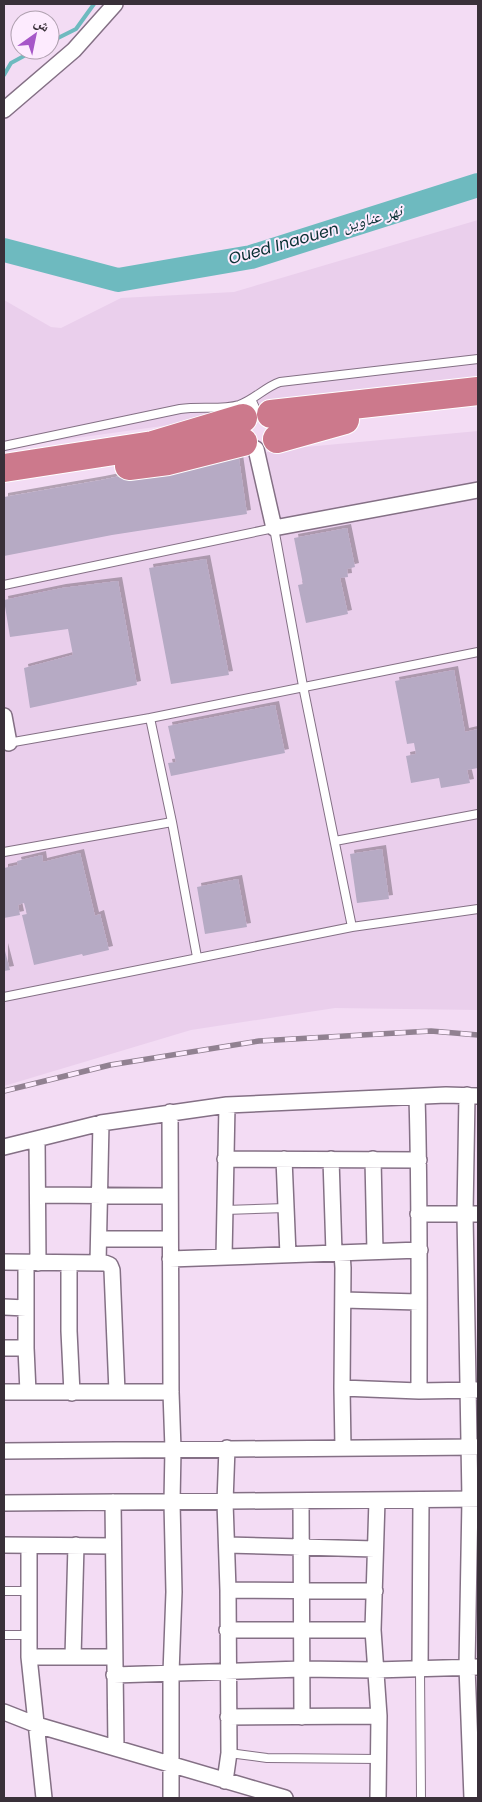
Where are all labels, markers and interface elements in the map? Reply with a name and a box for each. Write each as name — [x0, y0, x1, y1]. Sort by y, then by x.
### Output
north arrow — [10, 10, 60, 60]
text: ش — [30, 12, 54, 37]
water label: Oued Inaouen نهر عناوين — [226, 198, 407, 270]

